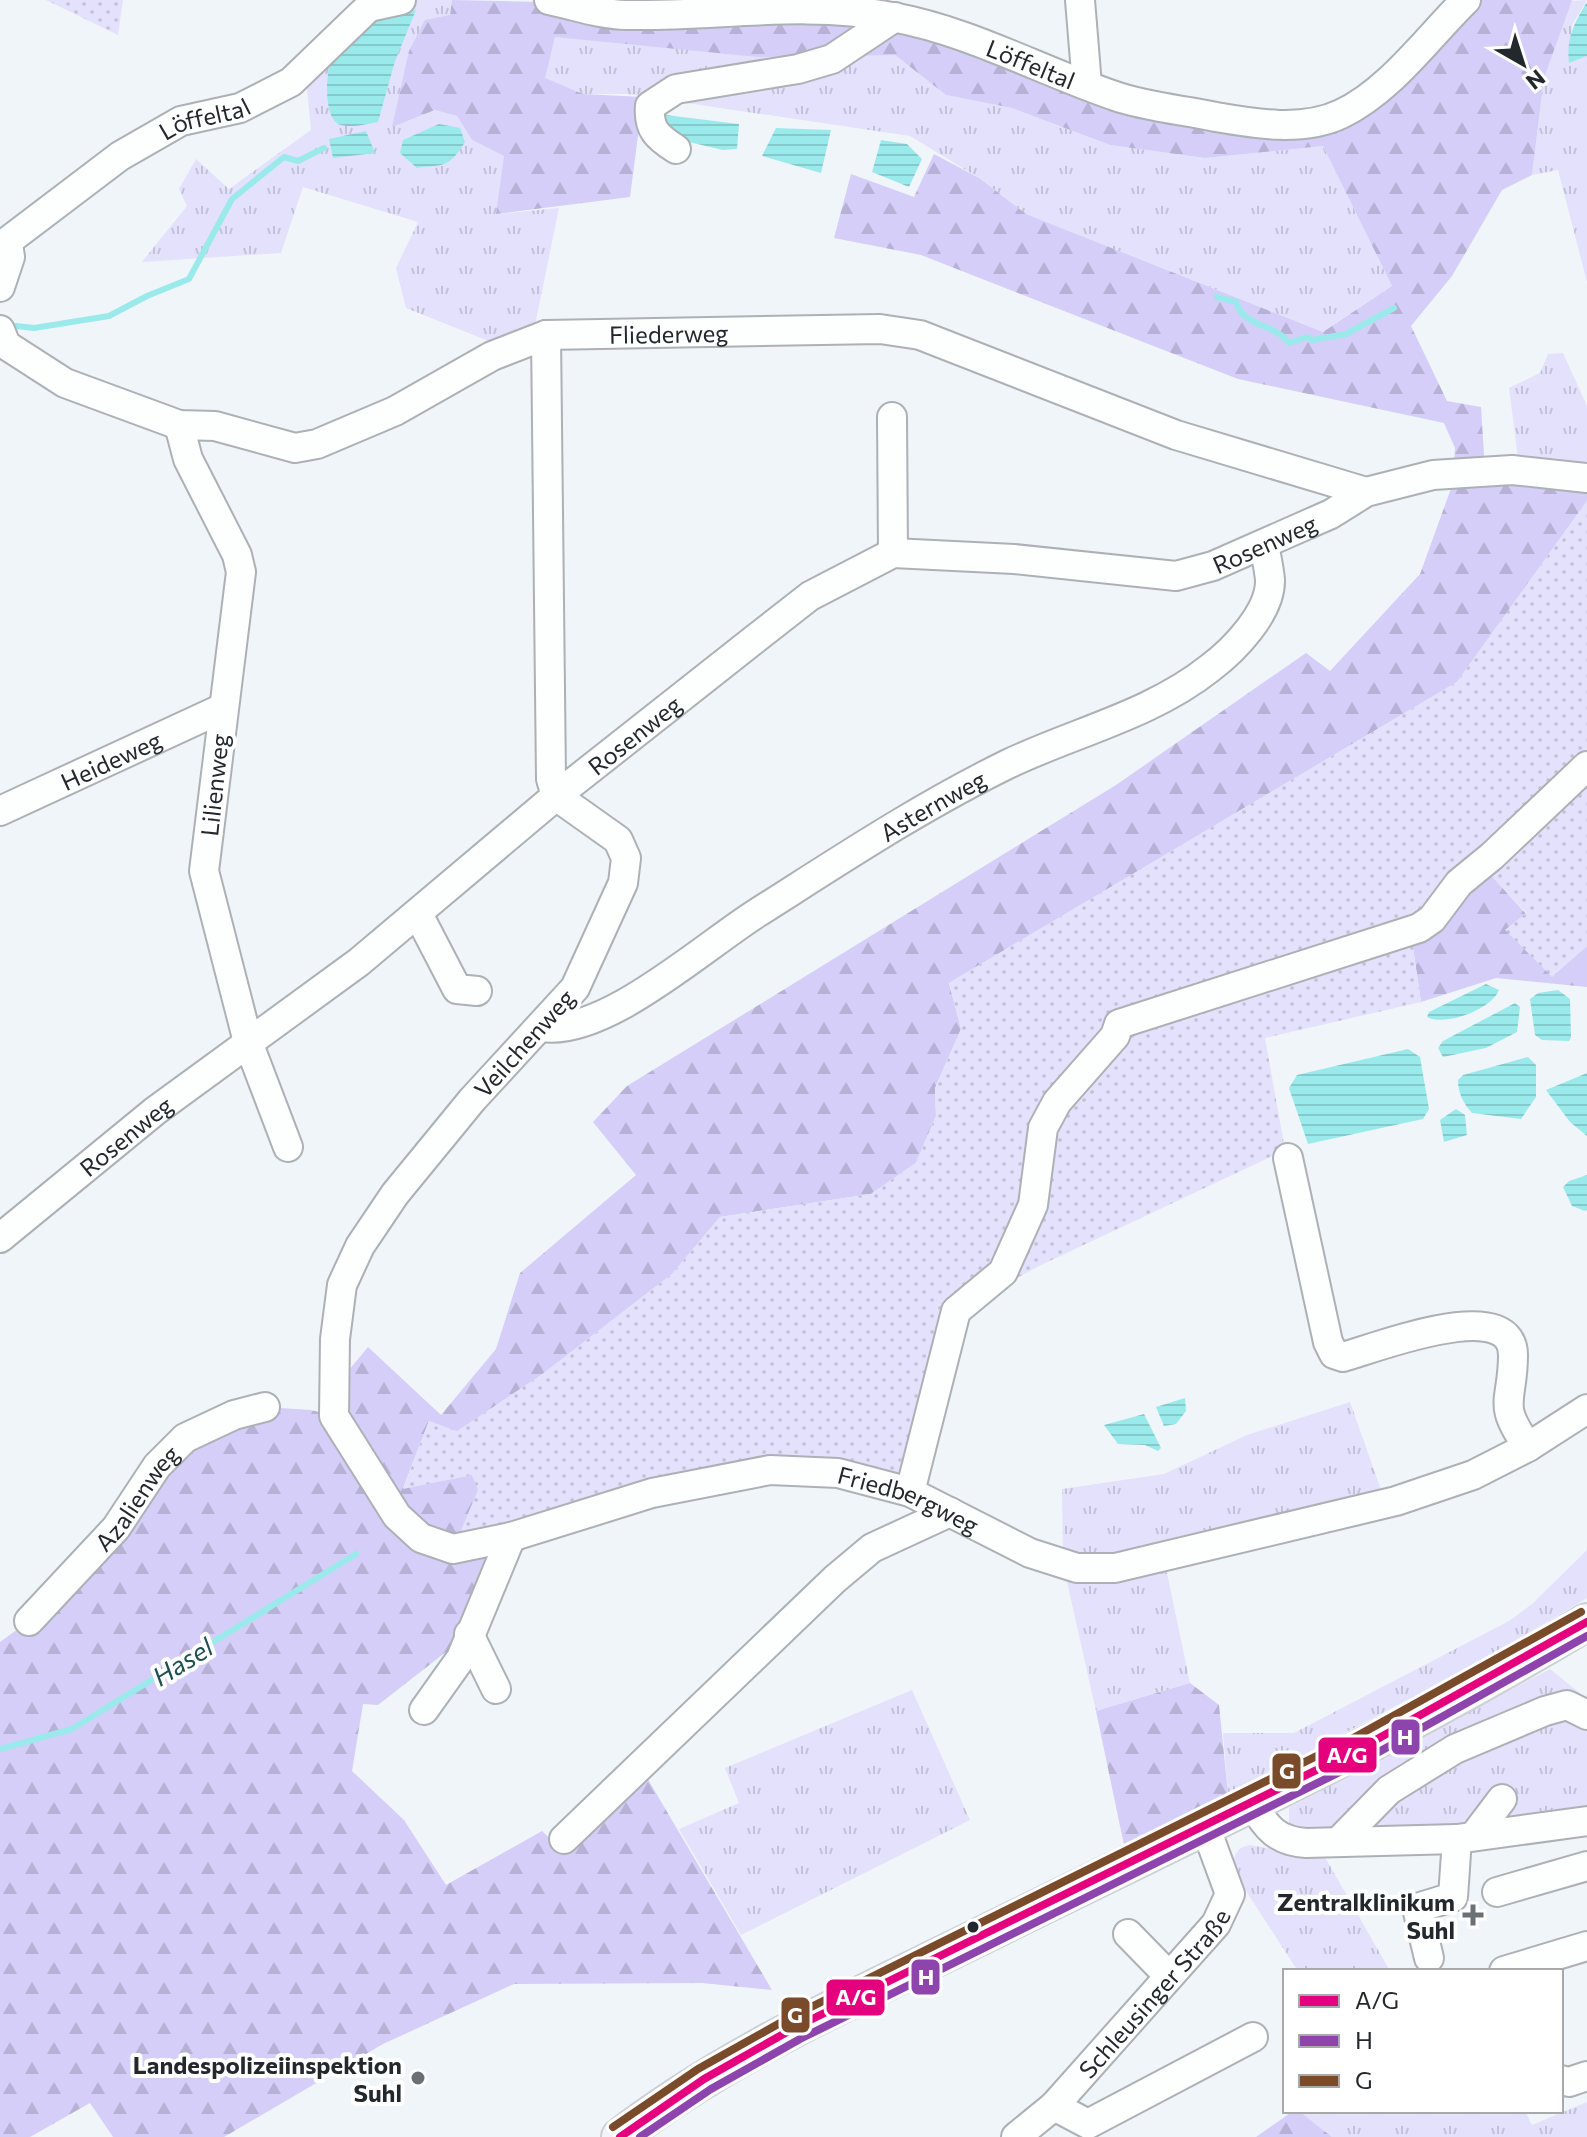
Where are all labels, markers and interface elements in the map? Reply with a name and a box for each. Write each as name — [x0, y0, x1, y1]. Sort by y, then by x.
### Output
north arrow — [1483, 24, 1563, 104]
street label: Löffeltal — [983, 32, 1080, 94]
text: N — [1521, 64, 1551, 96]
street label: Löffeltal — [153, 91, 255, 145]
street label: Fliederweg — [609, 317, 729, 348]
street label: Rosenweg — [1208, 508, 1321, 579]
street label: Rosenweg — [581, 689, 687, 780]
street label: Heideweg — [56, 724, 166, 796]
street label: Lilienweg — [194, 732, 234, 838]
street label: Asternweg — [874, 763, 990, 847]
street label: Veilchenweg — [468, 983, 580, 1103]
street label: Rosenweg — [73, 1089, 177, 1182]
street label: Azalienweg — [88, 1439, 184, 1556]
street label: Friedbergweg — [835, 1459, 984, 1539]
water label: Hasel — [146, 1630, 219, 1691]
line badge: H — [1390, 1718, 1421, 1756]
text: H — [1397, 1723, 1413, 1750]
line badge: A/G — [1317, 1736, 1378, 1774]
text: A/G — [1326, 1741, 1368, 1768]
line badge: G — [1271, 1752, 1302, 1790]
text: G — [1279, 1757, 1295, 1784]
place label: Zentralklinikum Suhl — [1277, 1887, 1455, 1944]
street label: Schleusinger Straße — [1072, 1904, 1235, 2083]
marker: Zentralklinikum Suhl — [1462, 1904, 1484, 1926]
unlabelled marker — [965, 1919, 981, 1935]
line badge: H — [910, 1958, 941, 1996]
text: H — [918, 1963, 934, 1990]
legend — [1283, 1969, 1563, 2113]
line badge: A/G — [825, 1978, 886, 2017]
text: A/G — [835, 1983, 877, 2010]
text: A/G — [1355, 1985, 1399, 2014]
line badge: G — [780, 1996, 811, 2034]
text: G — [787, 2001, 803, 2028]
text: H — [1355, 2025, 1373, 2054]
place label: Landespolizeiinspektion Suhl — [133, 2050, 402, 2107]
text: G — [1355, 2065, 1373, 2094]
marker: Landespolizeiinspektion Suhl — [409, 2069, 427, 2087]

